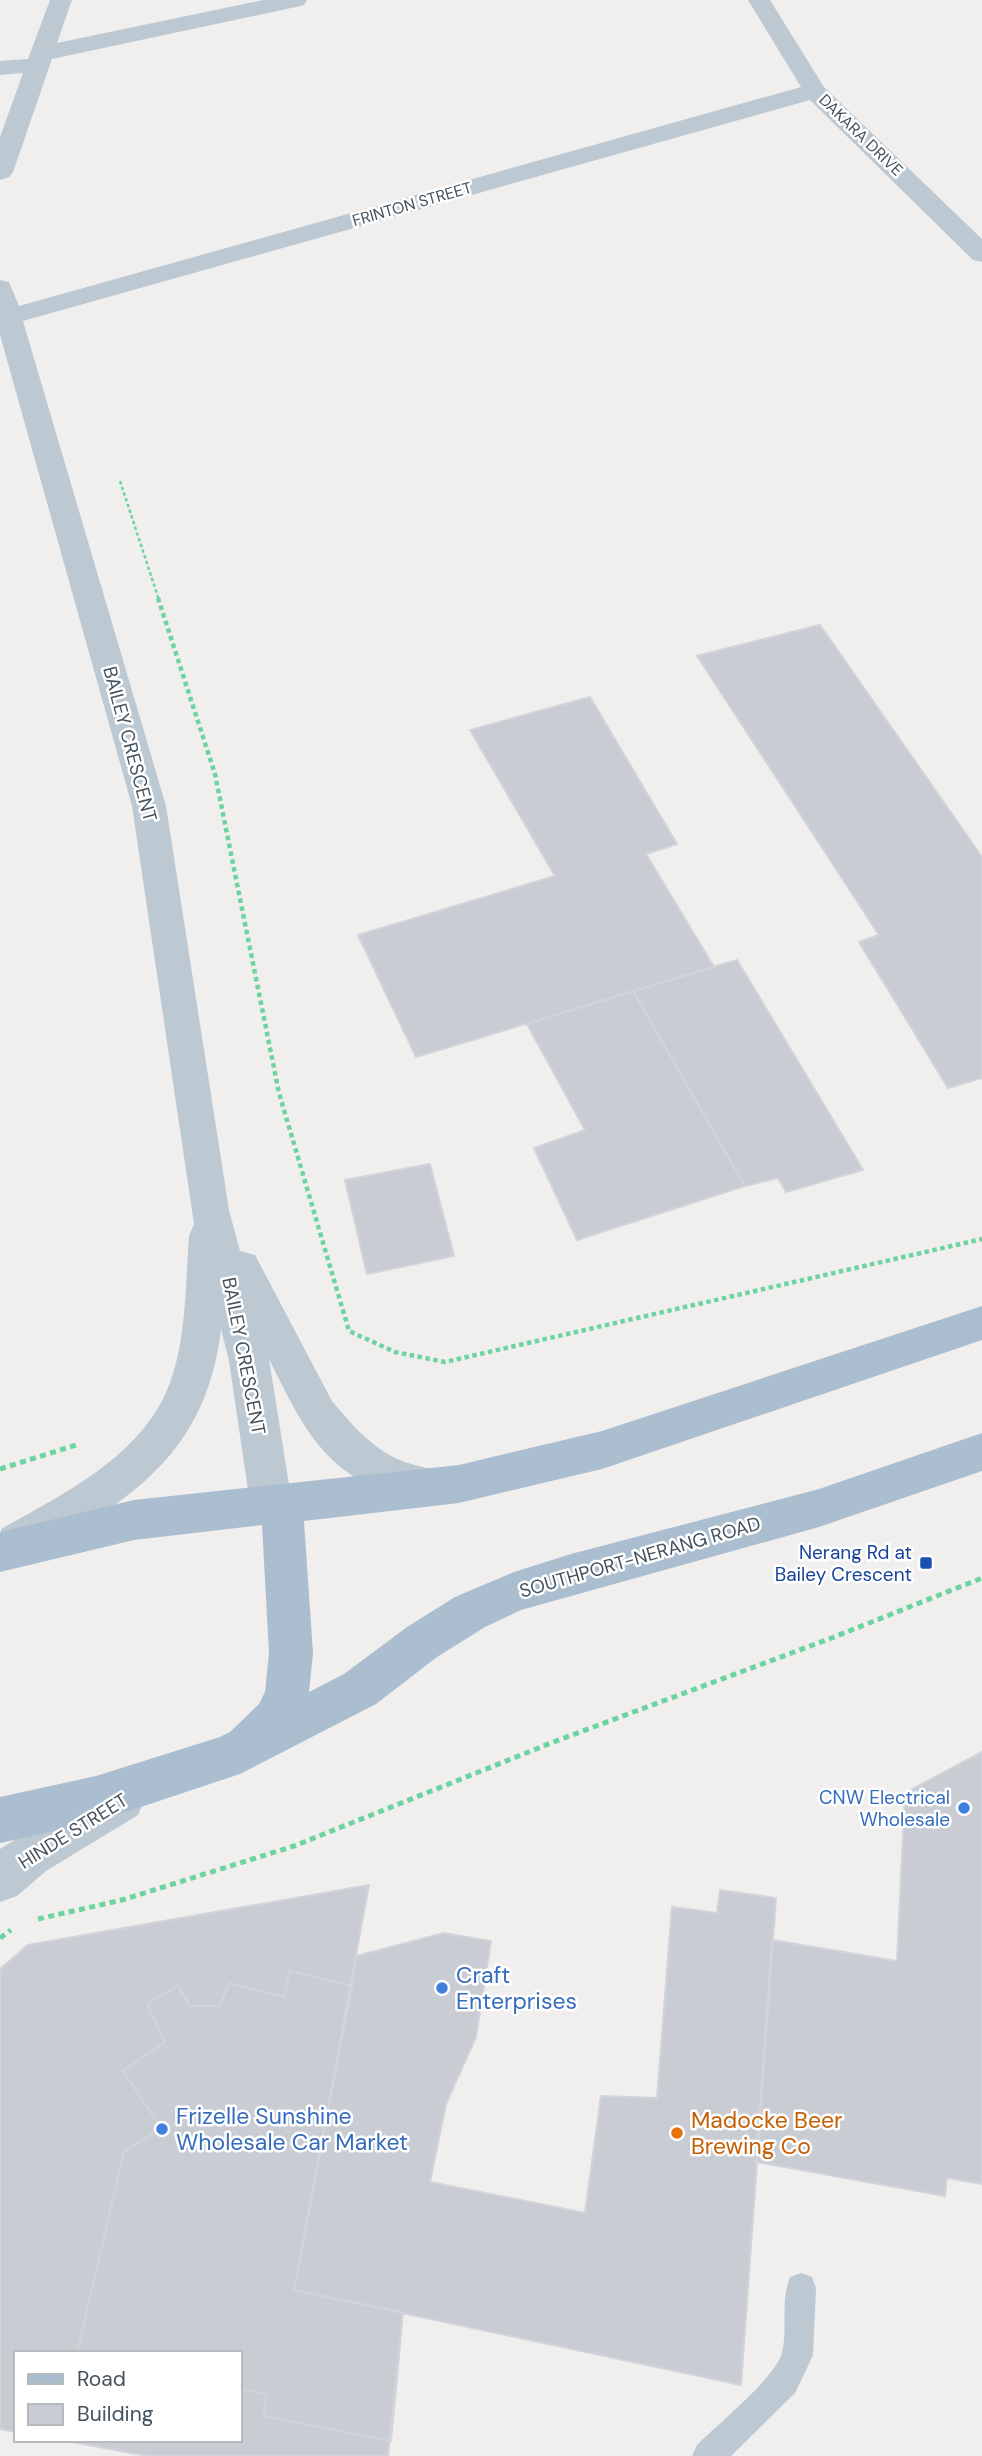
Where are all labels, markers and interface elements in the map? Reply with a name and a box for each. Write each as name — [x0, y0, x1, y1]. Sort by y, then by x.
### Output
street label: DAKARA DRIVE — [814, 90, 908, 180]
street label: FRINTON STREET — [350, 177, 474, 231]
street label: BAILEY CRESCENT — [97, 664, 163, 825]
street label: BAILEY CRESCENT — [216, 1275, 272, 1437]
street label: SOUTHPORT-NERANG ROAD — [516, 1511, 764, 1603]
place label: Nerang Rd at Bailey Crescent — [775, 1540, 912, 1587]
marker: Nerang Rd at Bailey Crescent — [918, 1555, 934, 1571]
place label: CNW Electrical Wholesale — [819, 1785, 950, 1832]
street label: HINDE STREET — [14, 1787, 133, 1874]
marker: CNW Electrical Wholesale — [956, 1800, 972, 1816]
place label: Craft Enterprises — [456, 1960, 577, 2016]
marker: Craft Enterprises — [434, 1980, 450, 1996]
place label: Frizelle Sunshine Wholesale Car Market — [176, 2101, 408, 2157]
place label: Madocke Beer Brewing Co — [691, 2105, 843, 2161]
marker: Frizelle Sunshine Wholesale Car Market — [154, 2121, 170, 2137]
marker: Madocke Beer Brewing Co — [669, 2125, 685, 2141]
legend — [14, 2351, 242, 2442]
text: Road — [77, 2365, 126, 2393]
text: Building — [77, 2400, 154, 2428]

